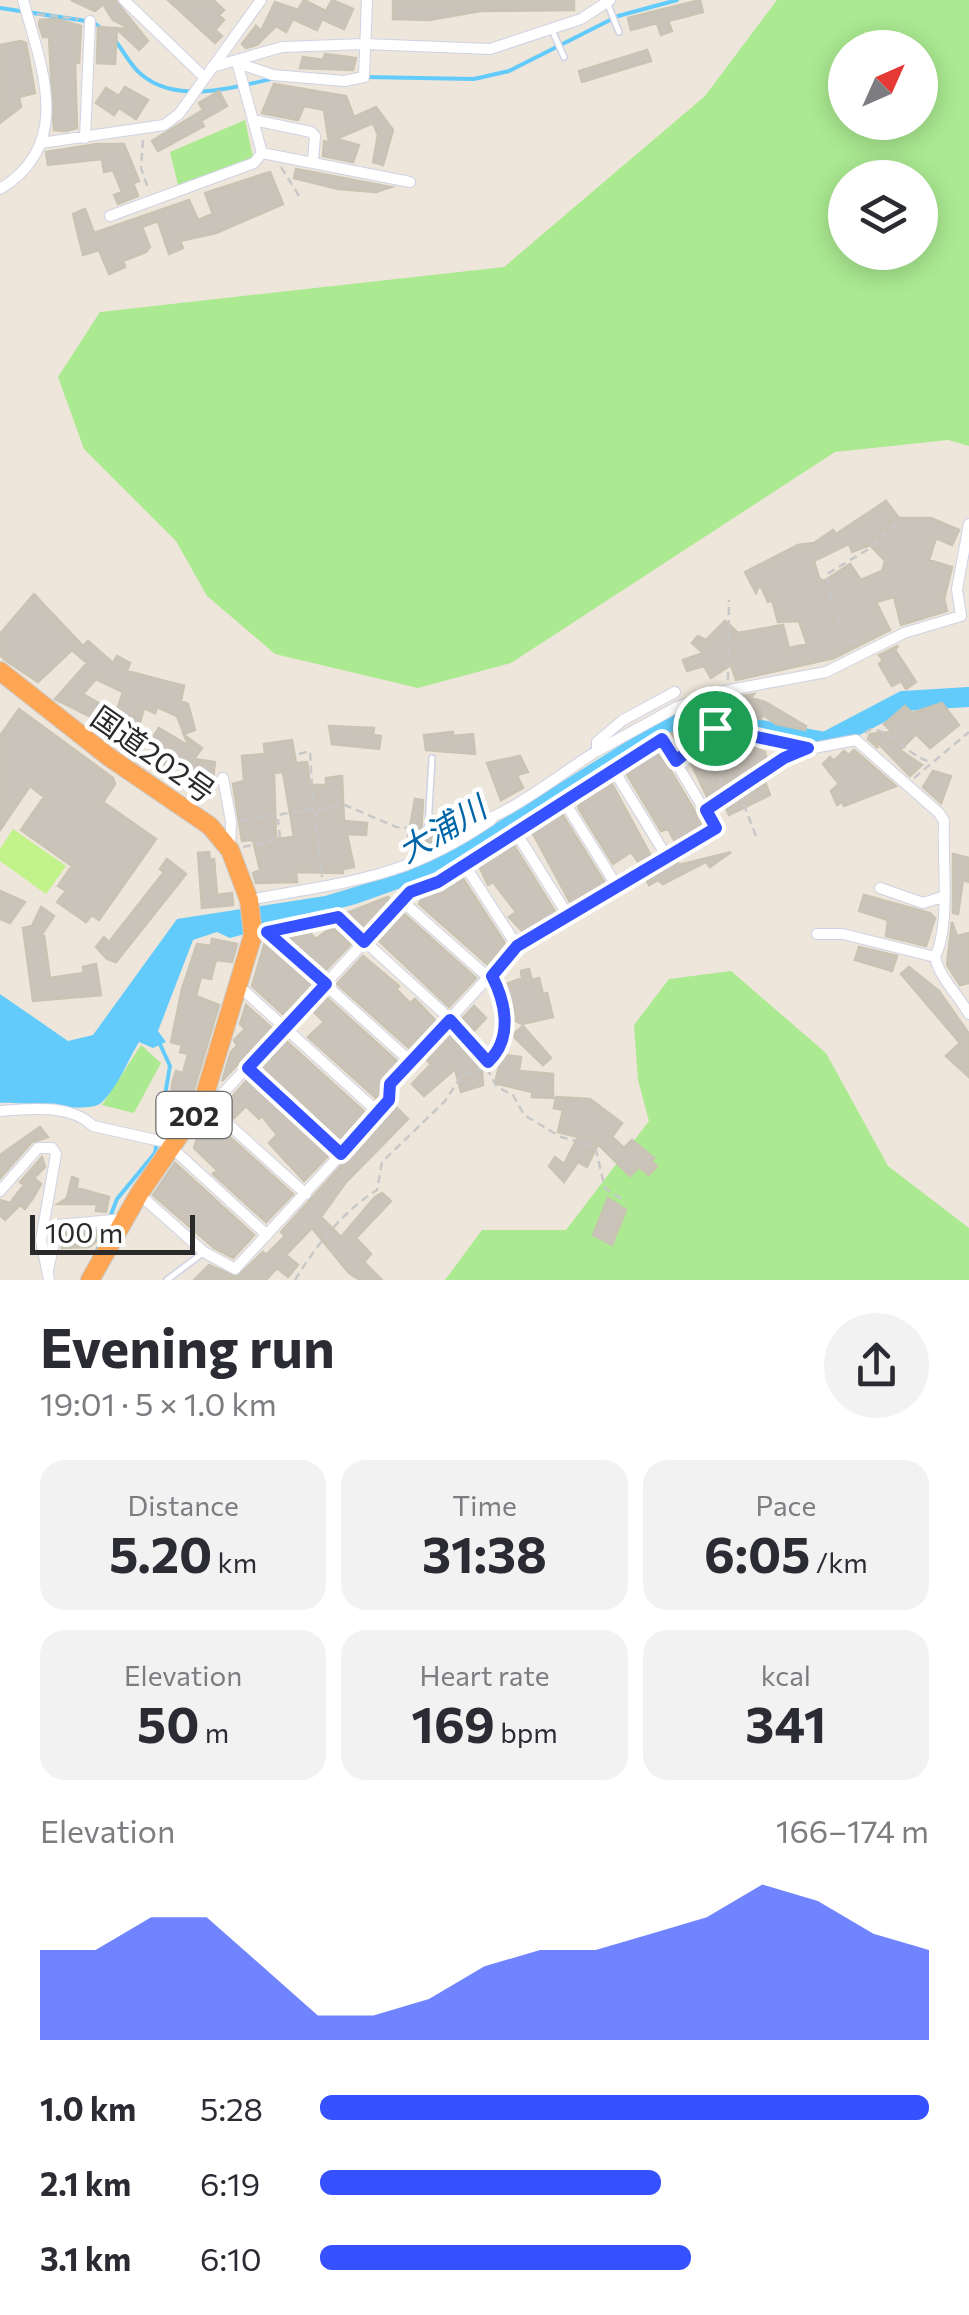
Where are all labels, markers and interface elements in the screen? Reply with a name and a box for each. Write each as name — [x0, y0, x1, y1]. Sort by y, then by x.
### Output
north arrow — [828, 30, 938, 140]
map controls — [828, 30, 938, 270]
button: layers — [828, 160, 938, 270]
pin — [673, 686, 758, 771]
street label: 国道202号 — [85, 697, 223, 809]
icon: arrive — [688, 701, 743, 756]
water label: 大浦川 — [390, 785, 495, 870]
road number: 202 — [156, 1092, 232, 1138]
scale bar — [30, 1210, 195, 1254]
text: 100 m — [45, 1215, 123, 1249]
text: Evening run — [40, 1312, 335, 1379]
button: share — [824, 1313, 929, 1418]
text: 19:01 · 5 × 1.0 km — [40, 1383, 277, 1423]
text: Distance — [128, 1488, 239, 1522]
text: Time — [452, 1488, 517, 1522]
text: Pace — [755, 1488, 816, 1522]
text: 5.20 — [109, 1522, 212, 1583]
text: 31:38 — [422, 1522, 547, 1583]
text: 6:05 — [704, 1522, 810, 1583]
text: km — [212, 1545, 257, 1579]
text: /km — [810, 1545, 868, 1579]
text: Elevation — [124, 1658, 242, 1692]
text: Heart rate — [419, 1658, 550, 1692]
text: kcal — [761, 1658, 811, 1692]
text: 50 — [137, 1692, 199, 1753]
text: 169 — [411, 1692, 495, 1753]
text: 341 — [745, 1692, 826, 1753]
text: m — [199, 1715, 229, 1749]
text: bpm — [495, 1715, 558, 1749]
text: Elevation — [40, 1810, 175, 1850]
text: 166–174 m — [776, 1810, 929, 1850]
text: 1.0 km — [40, 2088, 136, 2128]
text: 5:28 — [200, 2088, 263, 2128]
text: 2.1 km — [40, 2163, 131, 2203]
text: 6:19 — [200, 2163, 260, 2203]
text: 3.1 km — [40, 2238, 131, 2278]
text: 6:10 — [200, 2238, 262, 2278]

